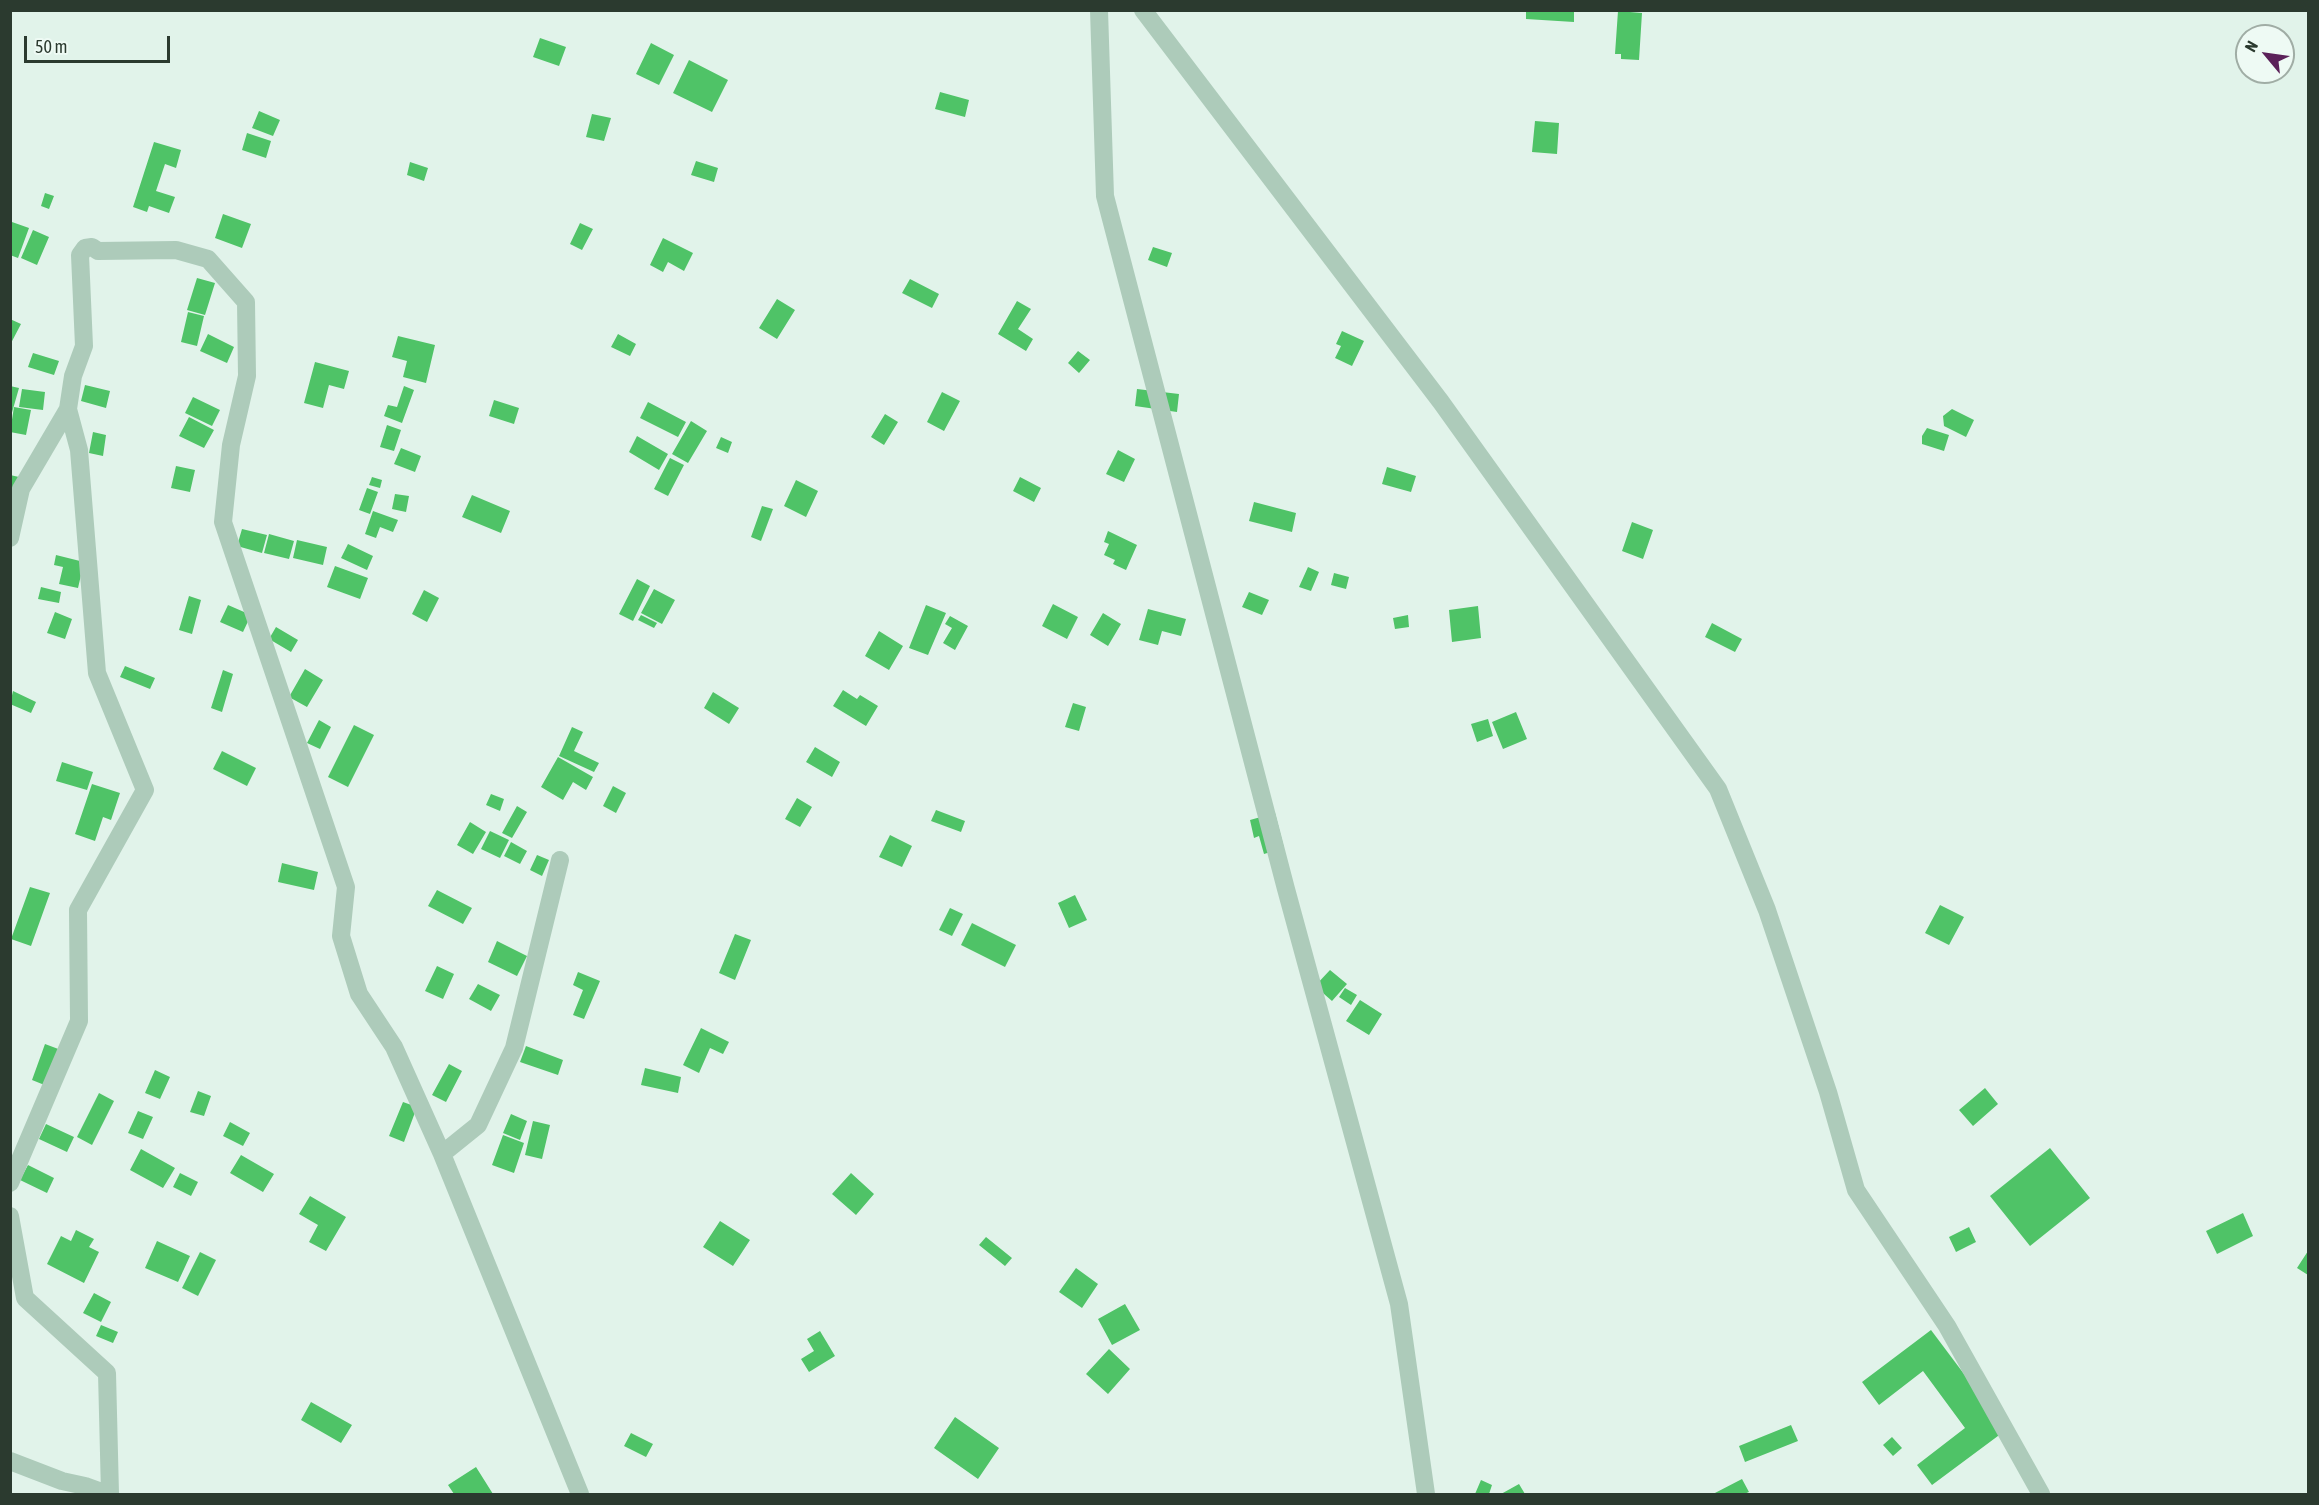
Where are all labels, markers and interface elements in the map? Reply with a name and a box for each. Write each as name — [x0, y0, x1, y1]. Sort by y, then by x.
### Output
scale bar — [27, 24, 172, 62]
north arrow — [2235, 24, 2295, 84]
text: 50 m — [35, 36, 67, 57]
text: N — [2241, 38, 2261, 55]

